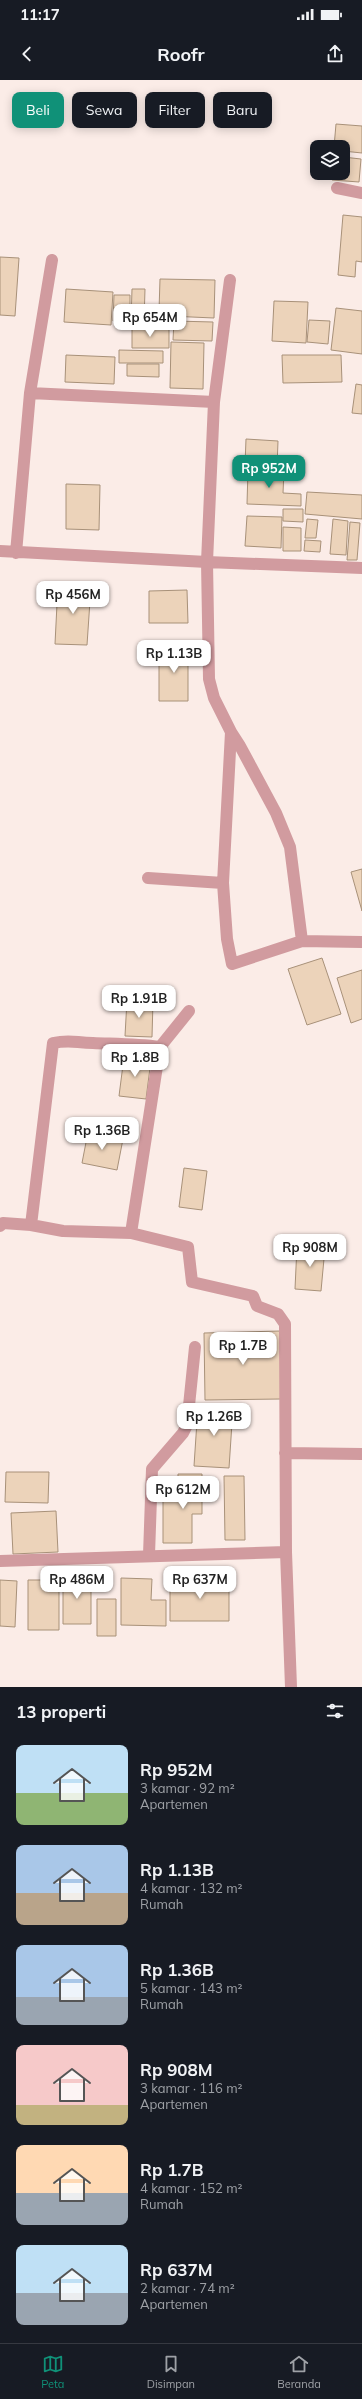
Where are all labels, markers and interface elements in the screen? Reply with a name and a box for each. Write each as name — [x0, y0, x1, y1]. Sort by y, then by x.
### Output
text: 11:17 — [20, 5, 60, 24]
icon: back — [16, 43, 38, 65]
text: Roofr — [157, 43, 205, 66]
icon: share — [324, 43, 346, 65]
chip: Beli — [12, 92, 64, 128]
chip: Sewa — [72, 92, 137, 128]
chip: Filter — [145, 92, 205, 128]
chip: Baru — [213, 92, 272, 128]
map controls — [310, 140, 350, 180]
button: layers — [310, 140, 350, 180]
pin: Rp 654M — [113, 304, 187, 338]
text: Rp 654M — [122, 309, 178, 325]
pin: Rp 952M — [232, 455, 306, 489]
text: Rp 952M — [241, 460, 297, 476]
pin: Rp 456M — [36, 581, 110, 615]
text: Rp 456M — [45, 586, 101, 602]
pin: Rp 1.13B — [133, 640, 215, 674]
text: Rp 1.13B — [146, 645, 202, 661]
pin: Rp 1.91B — [98, 985, 180, 1019]
text: Rp 1.91B — [111, 990, 167, 1006]
pin: Rp 1.8B — [98, 1044, 172, 1078]
text: Rp 1.8B — [111, 1049, 159, 1065]
pin: Rp 1.36B — [61, 1117, 143, 1151]
text: Rp 1.36B — [74, 1122, 130, 1138]
pin: Rp 908M — [273, 1234, 347, 1268]
text: Rp 908M — [282, 1239, 338, 1255]
pin: Rp 1.7B — [206, 1332, 280, 1366]
text: Rp 1.7B — [219, 1337, 267, 1353]
pin: Rp 1.26B — [173, 1403, 255, 1437]
text: Rp 1.26B — [186, 1408, 242, 1424]
pin: Rp 612M — [146, 1476, 220, 1510]
text: Rp 612M — [155, 1481, 211, 1497]
pin: Rp 486M — [40, 1566, 114, 1600]
pin: Rp 637M — [163, 1566, 237, 1600]
text: Rp 486M — [49, 1571, 105, 1587]
text: Rp 637M — [172, 1571, 228, 1587]
icon: filters — [324, 1700, 346, 1722]
text: 13 properti — [16, 1701, 106, 1722]
text: Rp 952M — [140, 1759, 213, 1780]
icon: home — [48, 1761, 96, 1809]
text: 3 kamar · 92 m² — [140, 1780, 235, 1796]
text: Apartemen — [140, 1796, 208, 1812]
text: Rp 1.13B — [140, 1859, 214, 1880]
icon: home — [48, 1861, 96, 1909]
text: 4 kamar · 132 m² — [140, 1880, 243, 1896]
text: Rumah — [140, 1896, 183, 1912]
text: Rp 1.36B — [140, 1959, 214, 1980]
icon: home — [48, 1961, 96, 2009]
text: 5 kamar · 143 m² — [140, 1980, 243, 1996]
text: Rumah — [140, 1996, 183, 2012]
text: Rp 908M — [140, 2059, 213, 2080]
icon: home — [48, 2061, 96, 2109]
text: 3 kamar · 116 m² — [140, 2080, 243, 2096]
text: Apartemen — [140, 2096, 208, 2112]
text: Rp 1.7B — [140, 2159, 203, 2180]
icon: home — [48, 2161, 96, 2209]
text: 4 kamar · 152 m² — [140, 2180, 243, 2196]
text: Rumah — [140, 2196, 183, 2212]
text: Rp 637M — [140, 2259, 213, 2280]
icon: home — [48, 2261, 96, 2309]
text: 2 kamar · 74 m² — [140, 2280, 235, 2296]
text: Apartemen — [140, 2296, 208, 2312]
tab: Peta — [41, 2353, 64, 2391]
tab: Disimpan — [147, 2353, 195, 2391]
tab: Beranda — [277, 2353, 321, 2391]

